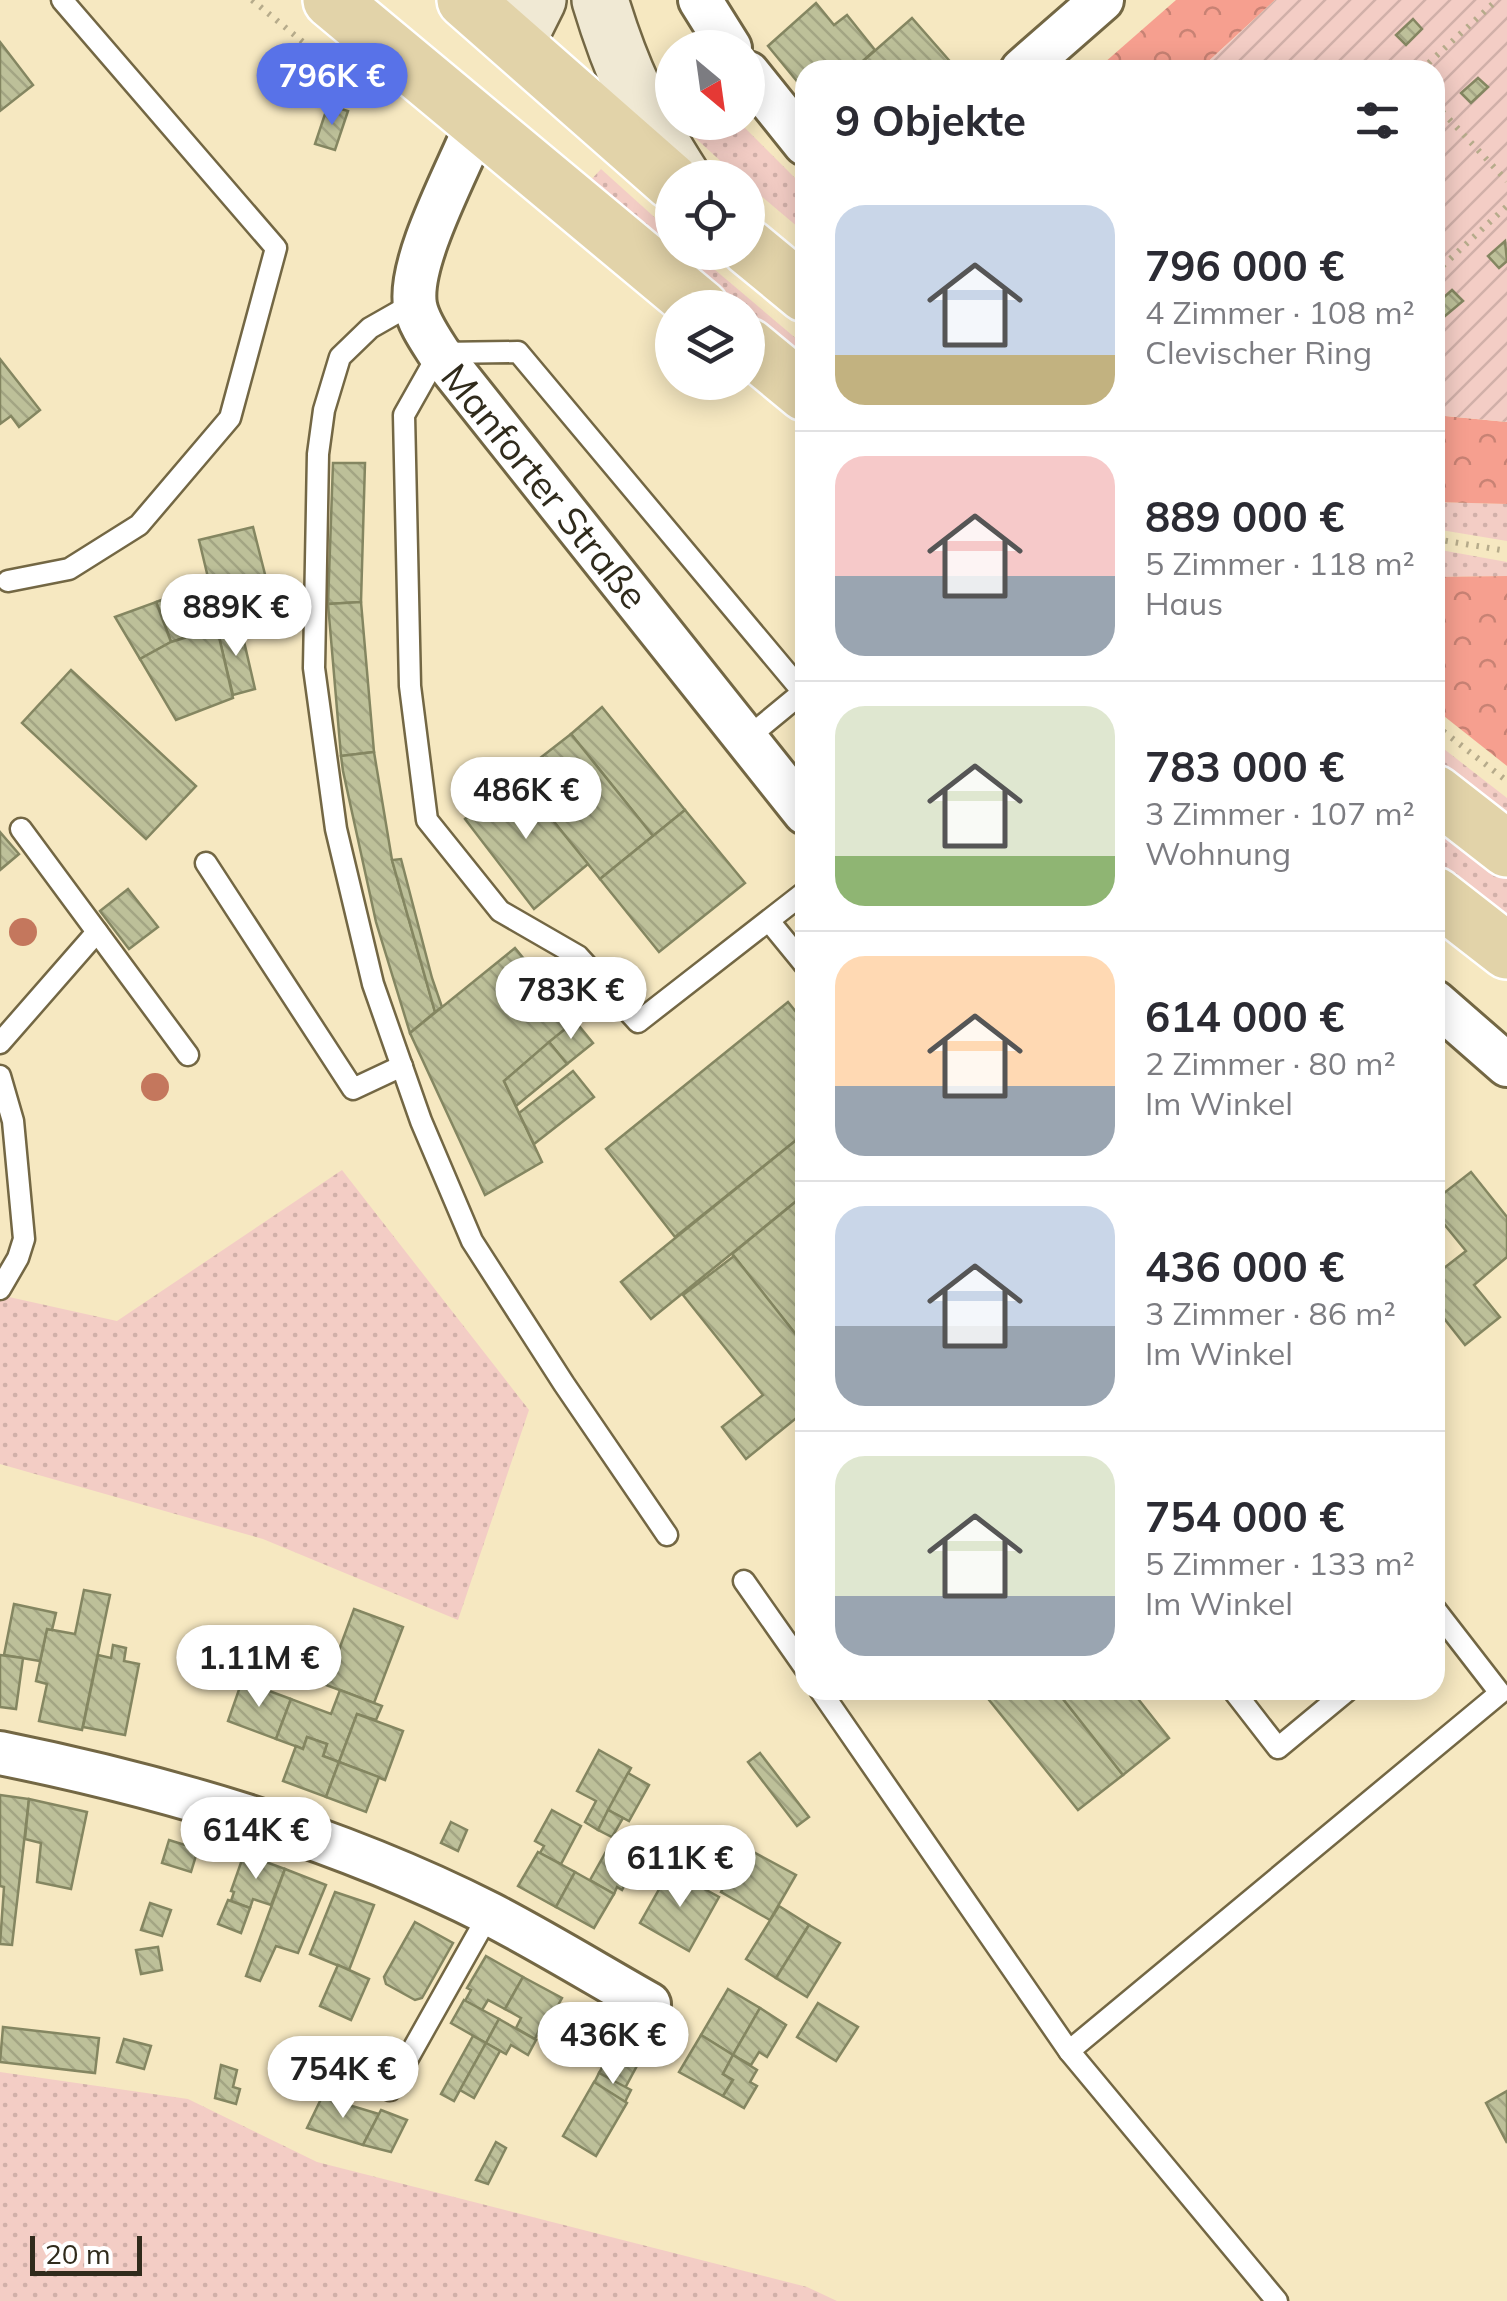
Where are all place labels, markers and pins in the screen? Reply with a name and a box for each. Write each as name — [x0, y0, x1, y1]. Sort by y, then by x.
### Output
pin: 796K € — [251, 43, 413, 128]
pin: 889K € — [155, 574, 317, 659]
pin: 486K € — [445, 757, 607, 842]
pin: 783K € — [490, 957, 652, 1042]
pin: 1.11M € — [167, 1625, 351, 1710]
pin: 614K € — [175, 1797, 337, 1882]
pin: 611K € — [599, 1825, 761, 1910]
pin: 436K € — [532, 2002, 694, 2087]
pin: 754K € — [262, 2036, 424, 2121]

